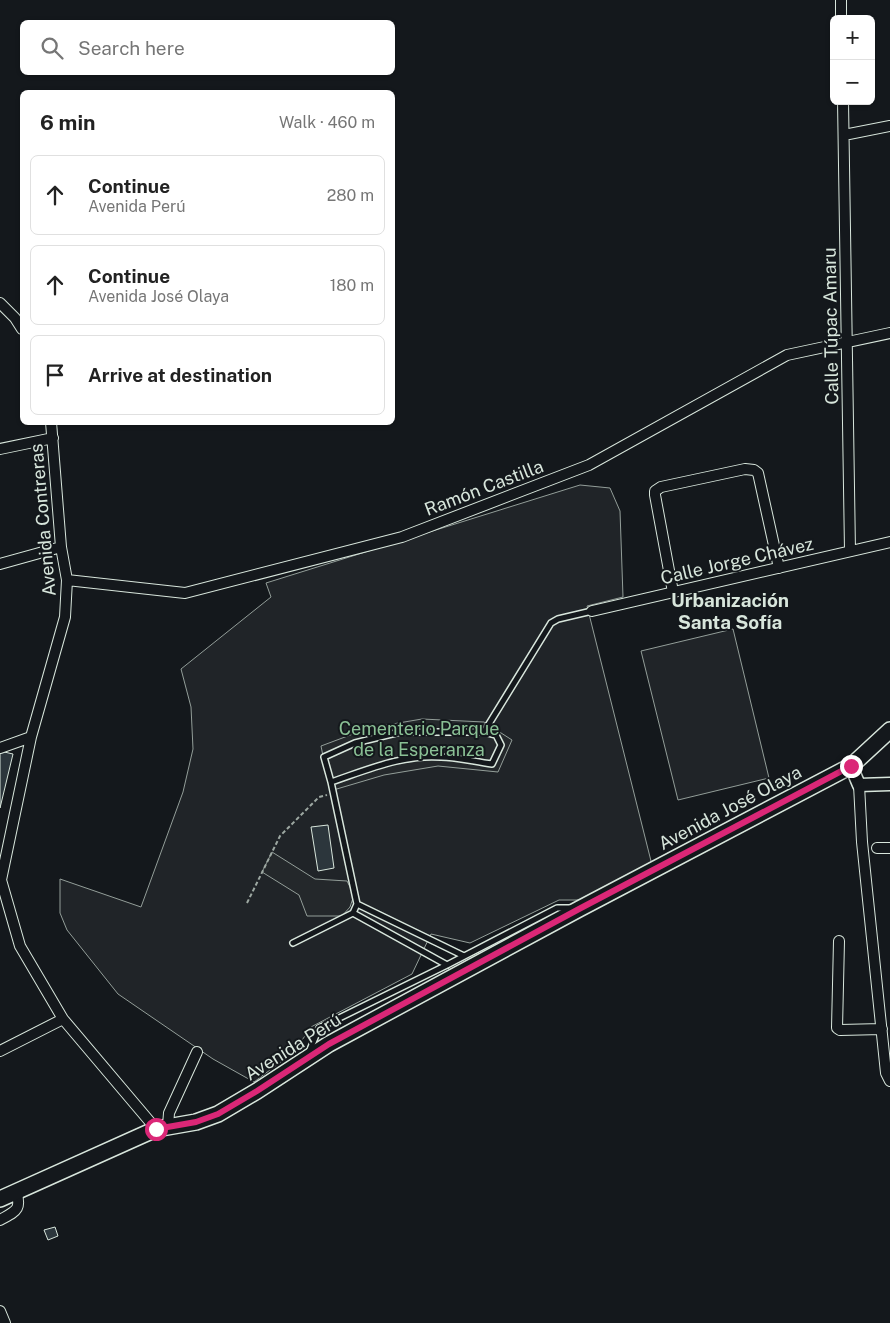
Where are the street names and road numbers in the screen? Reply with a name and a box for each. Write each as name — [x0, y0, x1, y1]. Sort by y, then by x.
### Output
street label: Calle Túpac Amaru — [819, 247, 842, 405]
street label: Avenida Contreras — [25, 443, 60, 597]
street label: Ramón Castilla — [421, 455, 546, 520]
street label: Calle Jorge Chávez — [658, 533, 815, 588]
street label: Avenida José Olaya — [655, 761, 805, 854]
street label: Avenida Perú — [241, 1009, 345, 1085]

